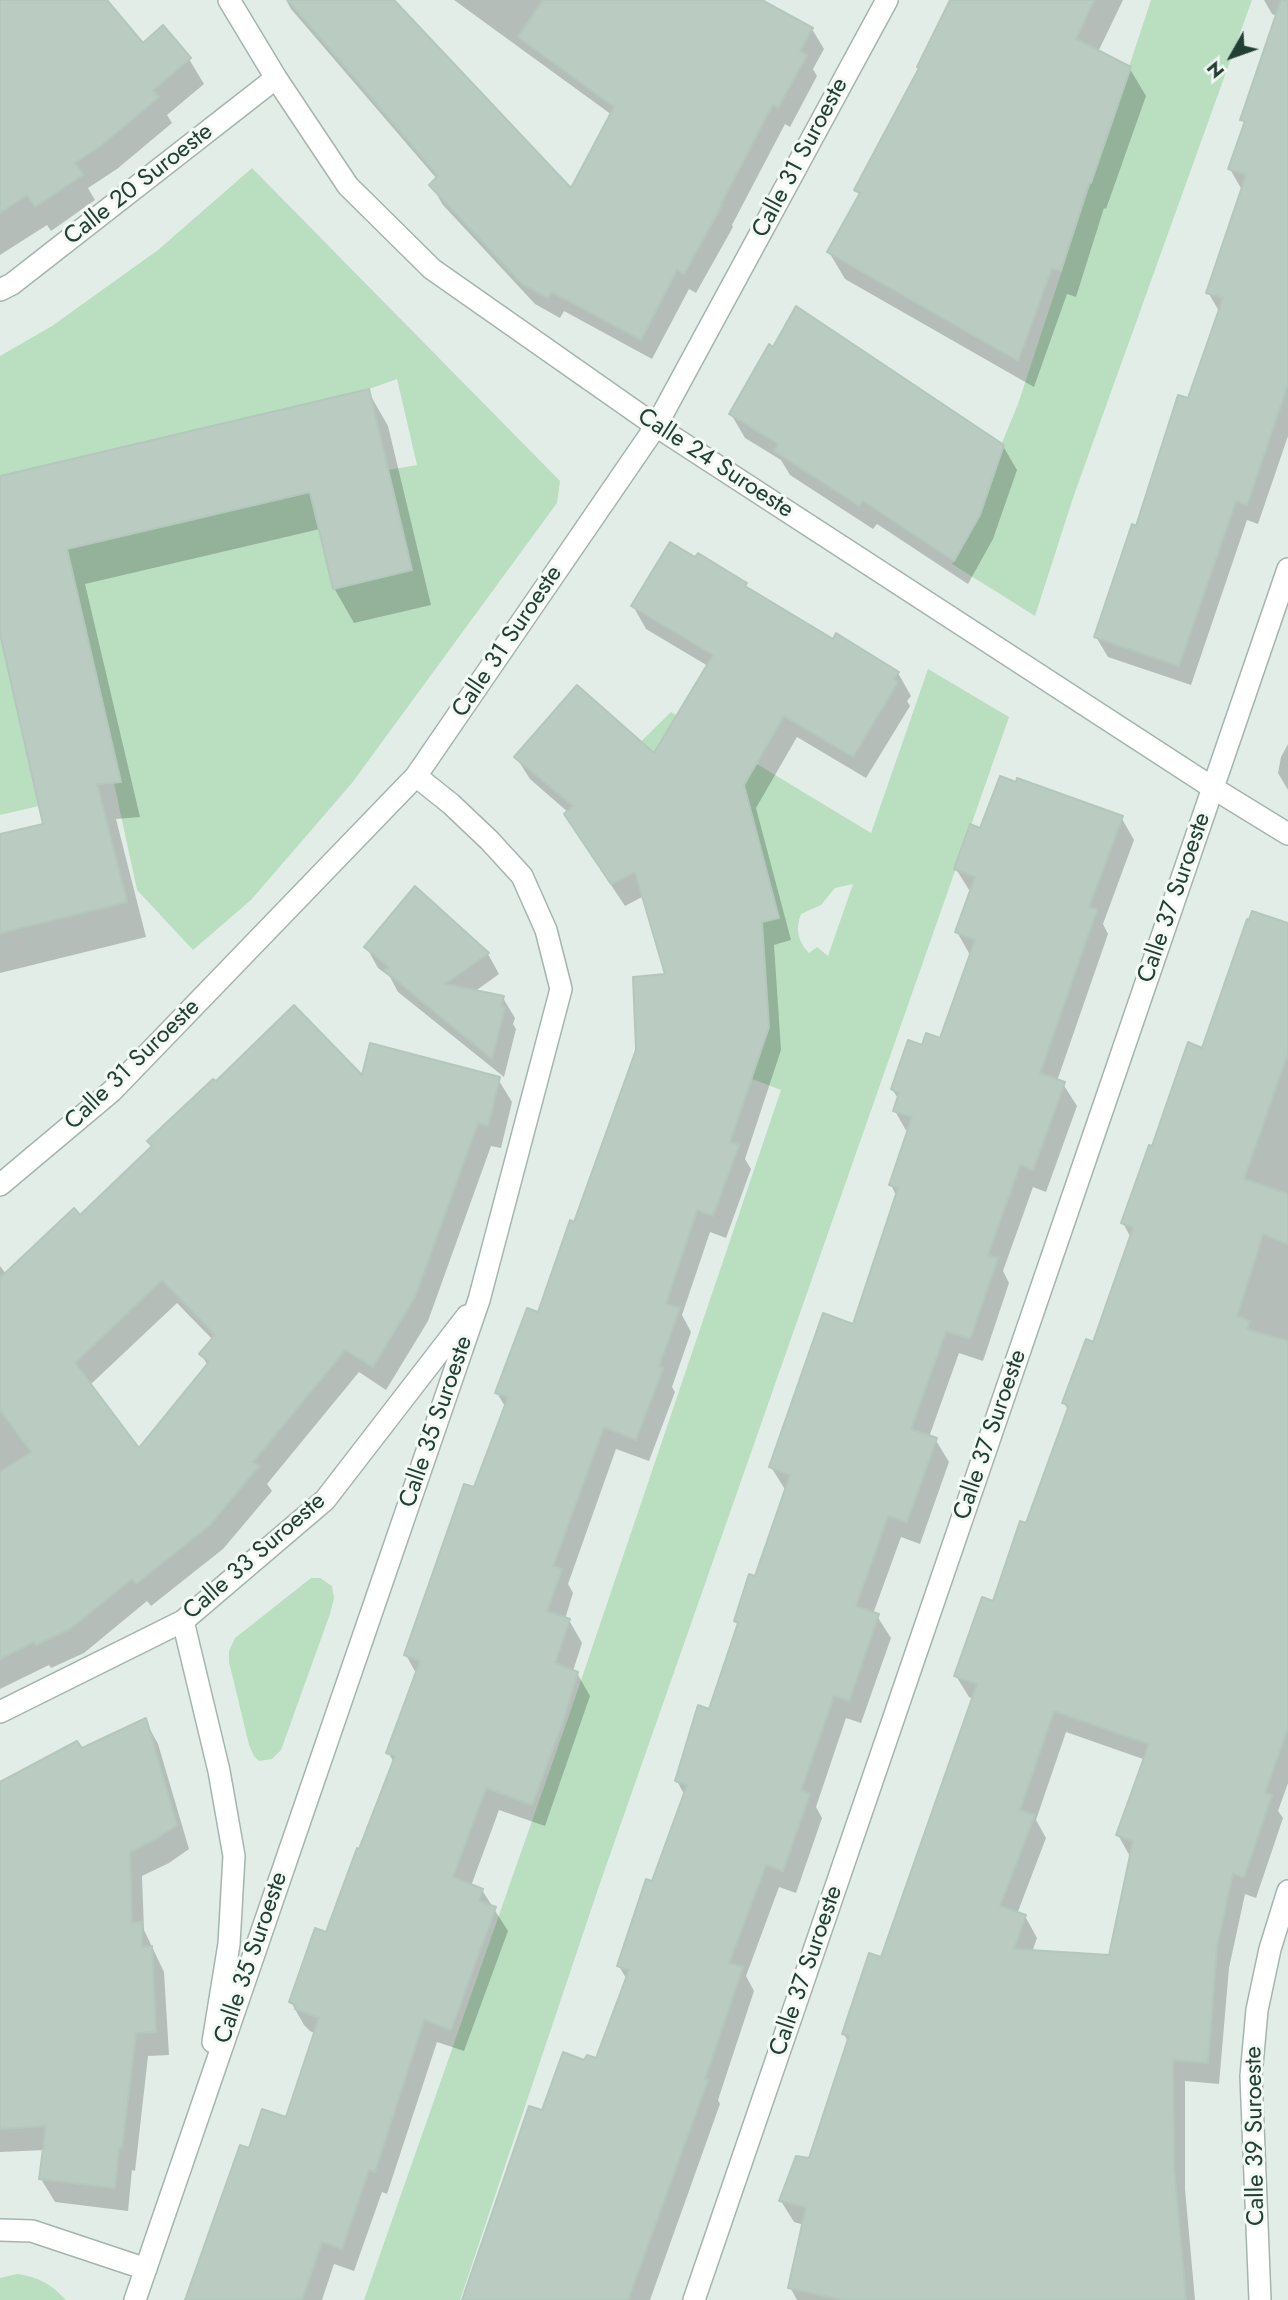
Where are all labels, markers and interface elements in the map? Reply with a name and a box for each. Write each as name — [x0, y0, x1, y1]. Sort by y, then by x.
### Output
north arrow — [1197, 21, 1267, 91]
text: N — [1200, 55, 1231, 84]
street label: Calle 31 Suroeste — [747, 73, 855, 243]
street label: Calle 20 Suroeste — [59, 118, 219, 252]
street label: Calle 24 Suroeste — [632, 403, 798, 525]
street label: Calle 31 Suroeste — [447, 561, 569, 723]
street label: Calle 37 Suroeste — [1132, 809, 1218, 987]
street label: Calle 31 Suroeste — [59, 993, 207, 1137]
street label: Calle 35 Suroeste — [394, 1333, 480, 1511]
street label: Calle 37 Suroeste — [948, 1346, 1034, 1524]
street label: Calle 33 Suroeste — [178, 1487, 332, 1627]
street label: Calle 35 Suroeste — [209, 1869, 295, 2047]
street label: Calle 37 Suroeste — [764, 1882, 850, 2060]
street label: Calle 39 Suroeste — [1240, 2046, 1272, 2226]

